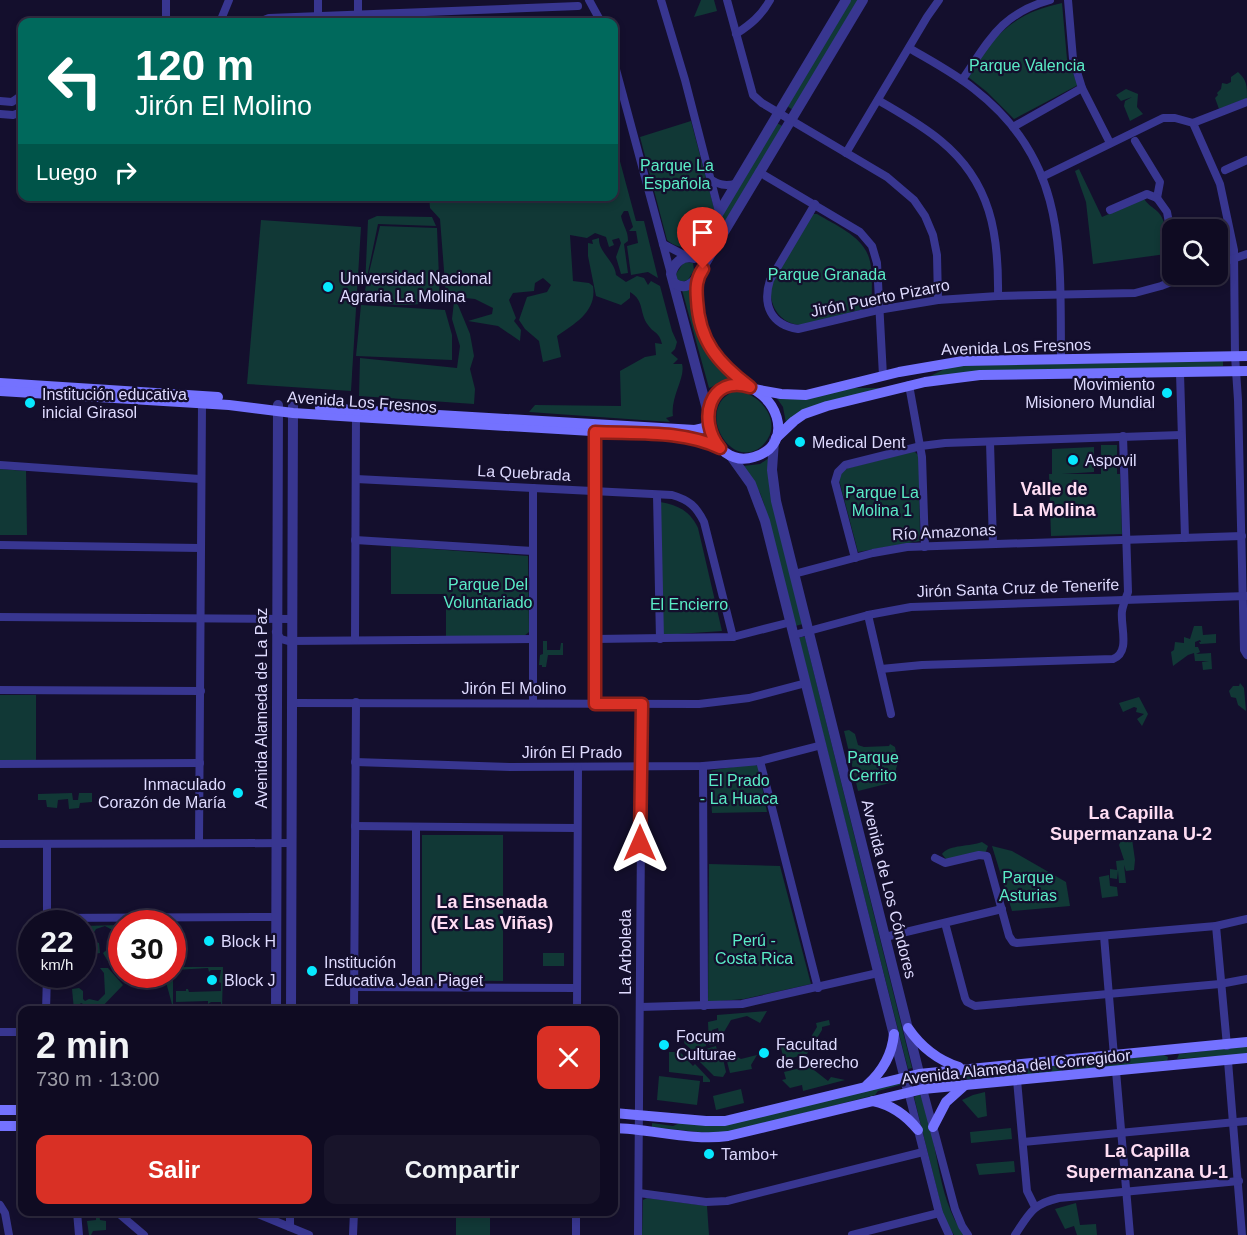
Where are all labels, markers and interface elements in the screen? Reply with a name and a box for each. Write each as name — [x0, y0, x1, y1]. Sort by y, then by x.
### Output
icon: left — [36, 42, 114, 120]
text: 120 m — [135, 42, 254, 89]
park label: Parque Valencia — [969, 57, 1085, 74]
text: Jirón El Molino — [135, 91, 312, 121]
icon: right — [109, 156, 142, 189]
park label: Parque La Española — [640, 157, 714, 192]
text: Luego — [36, 160, 97, 185]
pin — [677, 207, 728, 269]
icon: arrive — [686, 216, 719, 249]
map controls — [1162, 219, 1228, 285]
button: search — [1162, 219, 1228, 285]
park label: Parque Granada — [768, 266, 886, 283]
place label: Universidad Nacional Agraria La Molina — [340, 270, 491, 305]
street label: Jirón Puerto Pizarro — [809, 276, 951, 320]
marker: Universidad Nacional Agraria La Molina — [321, 280, 335, 294]
street label: Avenida Los Fresnos — [941, 336, 1091, 358]
place label: Movimiento Misionero Mundial — [1025, 376, 1155, 411]
place label: Institución educativa inicial Girasol — [42, 386, 187, 421]
marker: Movimiento Misionero Mundial — [1160, 386, 1174, 400]
street label: Avenida Los Fresnos — [287, 388, 437, 416]
marker: Institución educativa inicial Girasol — [23, 396, 37, 410]
place label: Medical Dent — [812, 434, 906, 451]
marker: Medical Dent — [793, 435, 807, 449]
place label: Aspovil — [1085, 452, 1137, 469]
marker: Aspovil — [1066, 453, 1080, 467]
street label: La Quebrada — [477, 462, 571, 484]
district label: Valle de La Molina — [1012, 479, 1096, 520]
park label: Parque La Molina 1 — [845, 484, 919, 519]
street label: Río Amazonas — [892, 521, 996, 543]
park label: Parque Del Voluntariado — [444, 576, 533, 611]
street label: Jirón Santa Cruz de Tenerife — [917, 576, 1120, 600]
park label: El Encierro — [650, 596, 728, 613]
street label: Avenida Alameda de La Paz — [253, 608, 270, 808]
street label: Jirón El Molino — [462, 680, 567, 697]
street label: Jirón El Prado — [522, 744, 622, 761]
park label: Parque Cerrito — [847, 749, 899, 784]
park label: El Prado - La Huaca — [700, 772, 778, 807]
place label: Inmaculado Corazón de María — [98, 776, 226, 811]
marker: Inmaculado Corazón de María — [231, 786, 245, 800]
street label: Avenida de Los Cóndores — [859, 798, 919, 980]
district label: La Capilla Supermanzana U-2 — [1050, 803, 1212, 844]
position arrow — [608, 811, 672, 875]
park label: Parque Asturias — [999, 869, 1057, 904]
district label: La Ensenada (Ex Las Viñas) — [431, 892, 553, 933]
street label: La Arboleda — [617, 909, 634, 995]
speed limit sign: 30 — [108, 910, 186, 988]
text: 22 — [40, 925, 74, 958]
park label: Perú - Costa Rica — [715, 932, 793, 967]
place label: Block H — [221, 933, 276, 950]
marker: Block H — [202, 934, 216, 948]
place label: Institución Educativa Jean Piaget — [324, 954, 484, 989]
text: km/h — [41, 956, 73, 973]
marker: Institución Educativa Jean Piaget — [305, 964, 319, 978]
place label: Block J — [224, 972, 276, 989]
marker: Block J — [205, 973, 219, 987]
text: 2 min — [36, 1025, 130, 1066]
button: close — [537, 1026, 600, 1089]
place label: Focum Culturae — [676, 1028, 737, 1063]
place label: Facultad de Derecho — [776, 1036, 859, 1071]
marker: Focum Culturae — [657, 1038, 671, 1052]
marker: Facultad de Derecho — [757, 1046, 771, 1060]
street label: Avenida Alameda del Corregidor — [901, 1046, 1132, 1087]
text: 730 m · 13:00 — [36, 1068, 159, 1090]
button: Salir — [36, 1135, 312, 1204]
button: Compartir — [324, 1135, 600, 1204]
district label: La Capilla Supermanzana U-1 — [1066, 1141, 1228, 1182]
place label: Tambo+ — [721, 1146, 778, 1163]
marker: Tambo+ — [702, 1147, 716, 1161]

